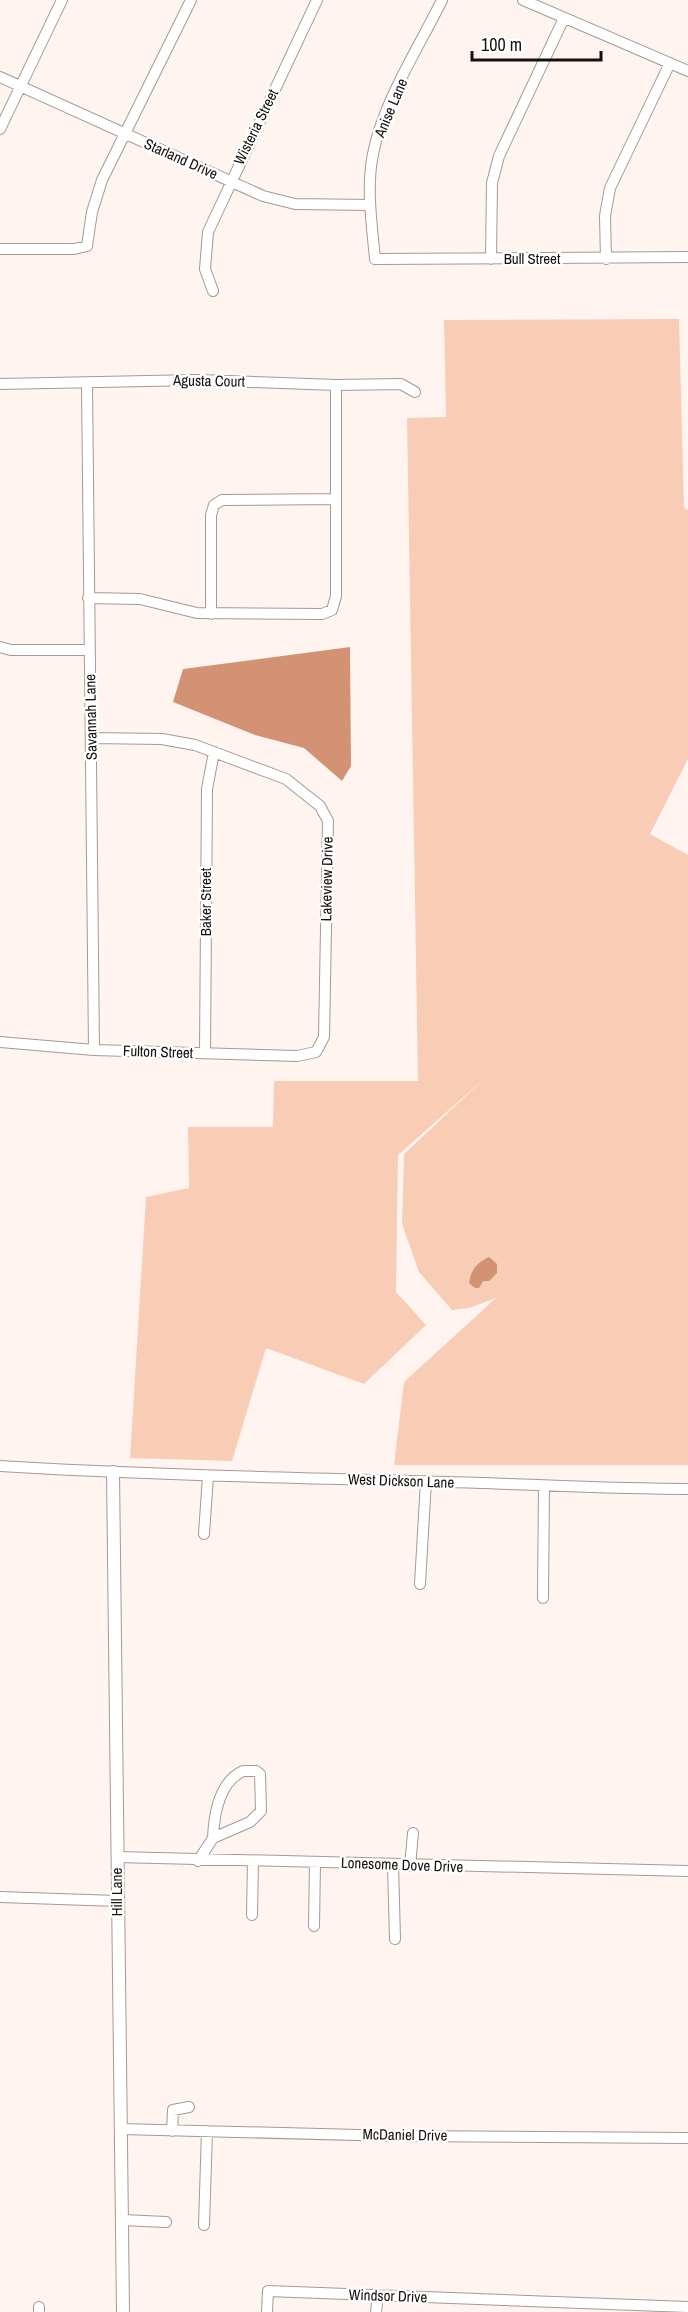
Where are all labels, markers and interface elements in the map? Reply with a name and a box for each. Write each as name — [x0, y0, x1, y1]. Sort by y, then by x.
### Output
scale bar — [472, 24, 601, 62]
text: 100 m — [481, 32, 522, 57]
street label: Anise Lane — [368, 75, 412, 141]
street label: Wisteria Street — [228, 85, 283, 168]
street label: Starland Drive — [141, 133, 222, 184]
street label: Bull Street — [504, 248, 561, 269]
street label: Agusta Court — [172, 369, 246, 392]
street label: Savannah Lane — [79, 674, 102, 760]
street label: Lakeview Drive — [315, 836, 338, 922]
street label: Baker Street — [195, 867, 216, 936]
street label: Fulton Street — [122, 1040, 194, 1063]
street label: West Dickson Lane — [347, 1468, 455, 1493]
street label: Lonesome Dove Drive — [341, 1852, 464, 1877]
street label: Hill Lane — [106, 1868, 127, 1916]
street label: McDaniel Drive — [362, 2123, 448, 2146]
street label: Windsor Drive — [348, 2284, 428, 2307]

